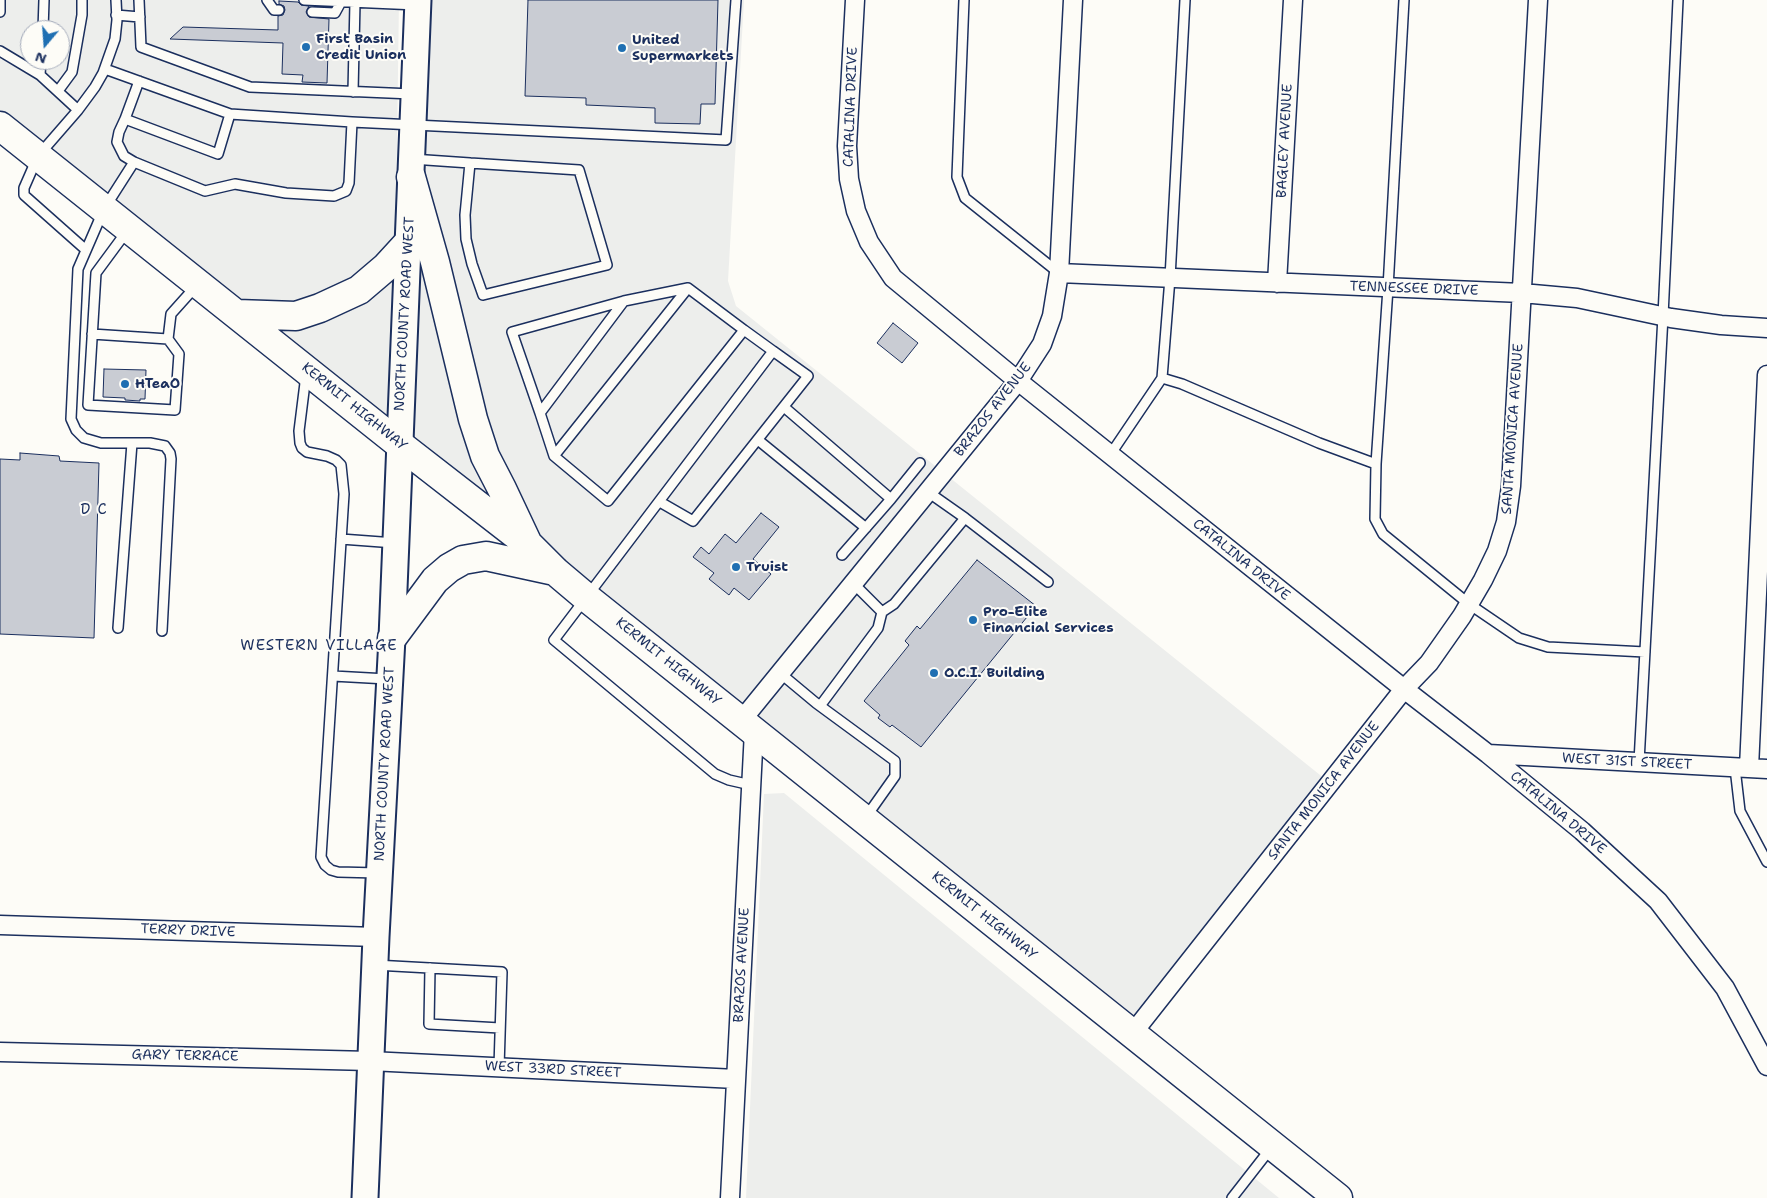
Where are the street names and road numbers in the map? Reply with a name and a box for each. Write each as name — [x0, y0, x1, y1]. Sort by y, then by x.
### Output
street label: CATALINA DRIVE — [841, 47, 861, 167]
street label: BAGLEY AVENUE — [1274, 83, 1296, 199]
street label: NORTH COUNTY ROAD WEST — [392, 216, 418, 412]
street label: TENNESSEE DRIVE — [1349, 278, 1479, 300]
street label: SANTA MONICA AVENUE — [1499, 343, 1527, 515]
street label: KERMIT HIGHWAY — [298, 359, 410, 455]
street label: BRAZOS AVENUE — [951, 359, 1035, 461]
street label: CATALINA DRIVE — [1189, 516, 1293, 604]
street label: KERMIT HIGHWAY — [612, 614, 724, 710]
street label: NORTH COUNTY ROAD WEST — [372, 666, 398, 862]
street label: SANTA MONICA AVENUE — [1265, 718, 1383, 864]
street label: WEST 31ST STREET — [1562, 750, 1692, 774]
street label: CATALINA DRIVE — [1507, 768, 1609, 858]
street label: KERMIT HIGHWAY — [928, 868, 1040, 964]
street label: BRAZOS AVENUE — [731, 907, 753, 1023]
street label: TERRY DRIVE — [140, 921, 236, 941]
street label: GARY TERRACE — [131, 1047, 239, 1065]
street label: WEST 33RD STREET — [484, 1058, 622, 1082]

